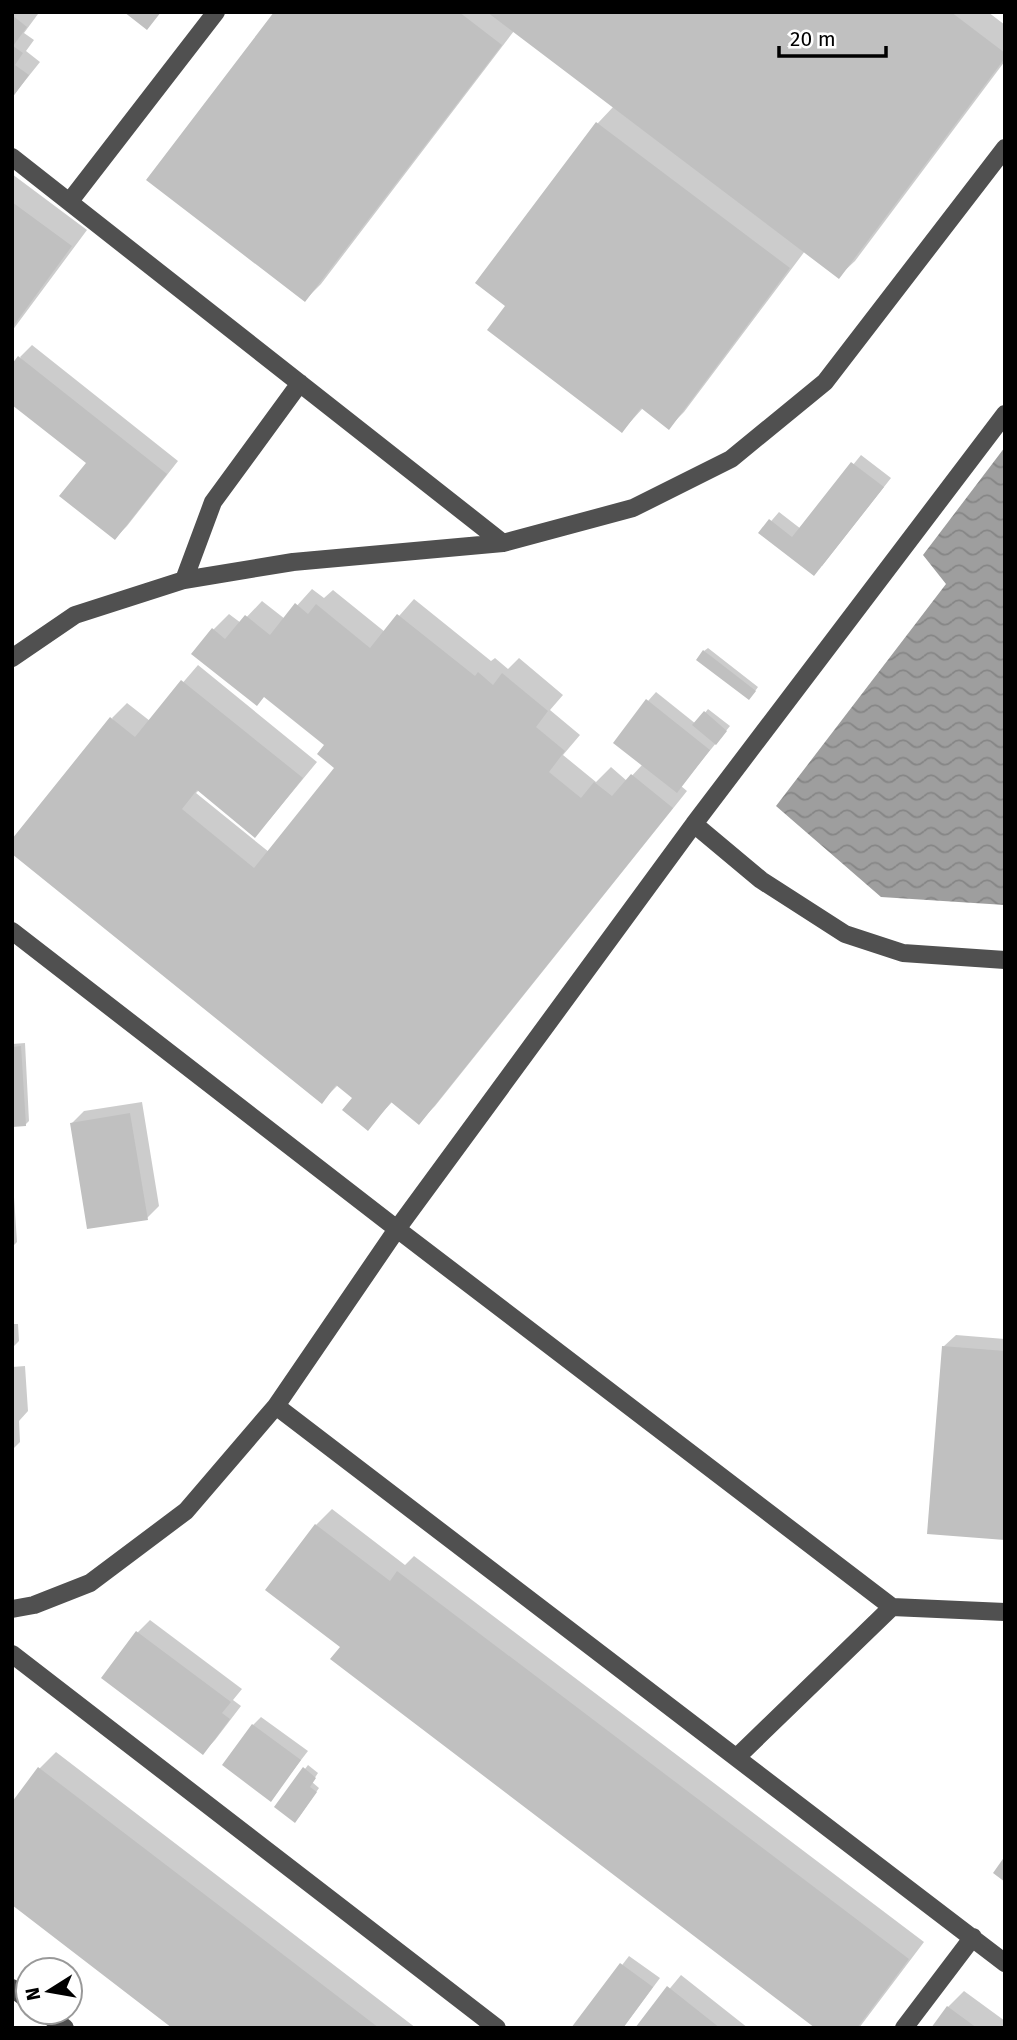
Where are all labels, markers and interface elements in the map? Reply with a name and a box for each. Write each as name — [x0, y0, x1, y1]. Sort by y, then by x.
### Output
scale bar — [779, 14, 886, 58]
text: 20 m — [790, 26, 836, 52]
north arrow — [14, 1956, 84, 2026]
text: N — [20, 1986, 45, 2003]

